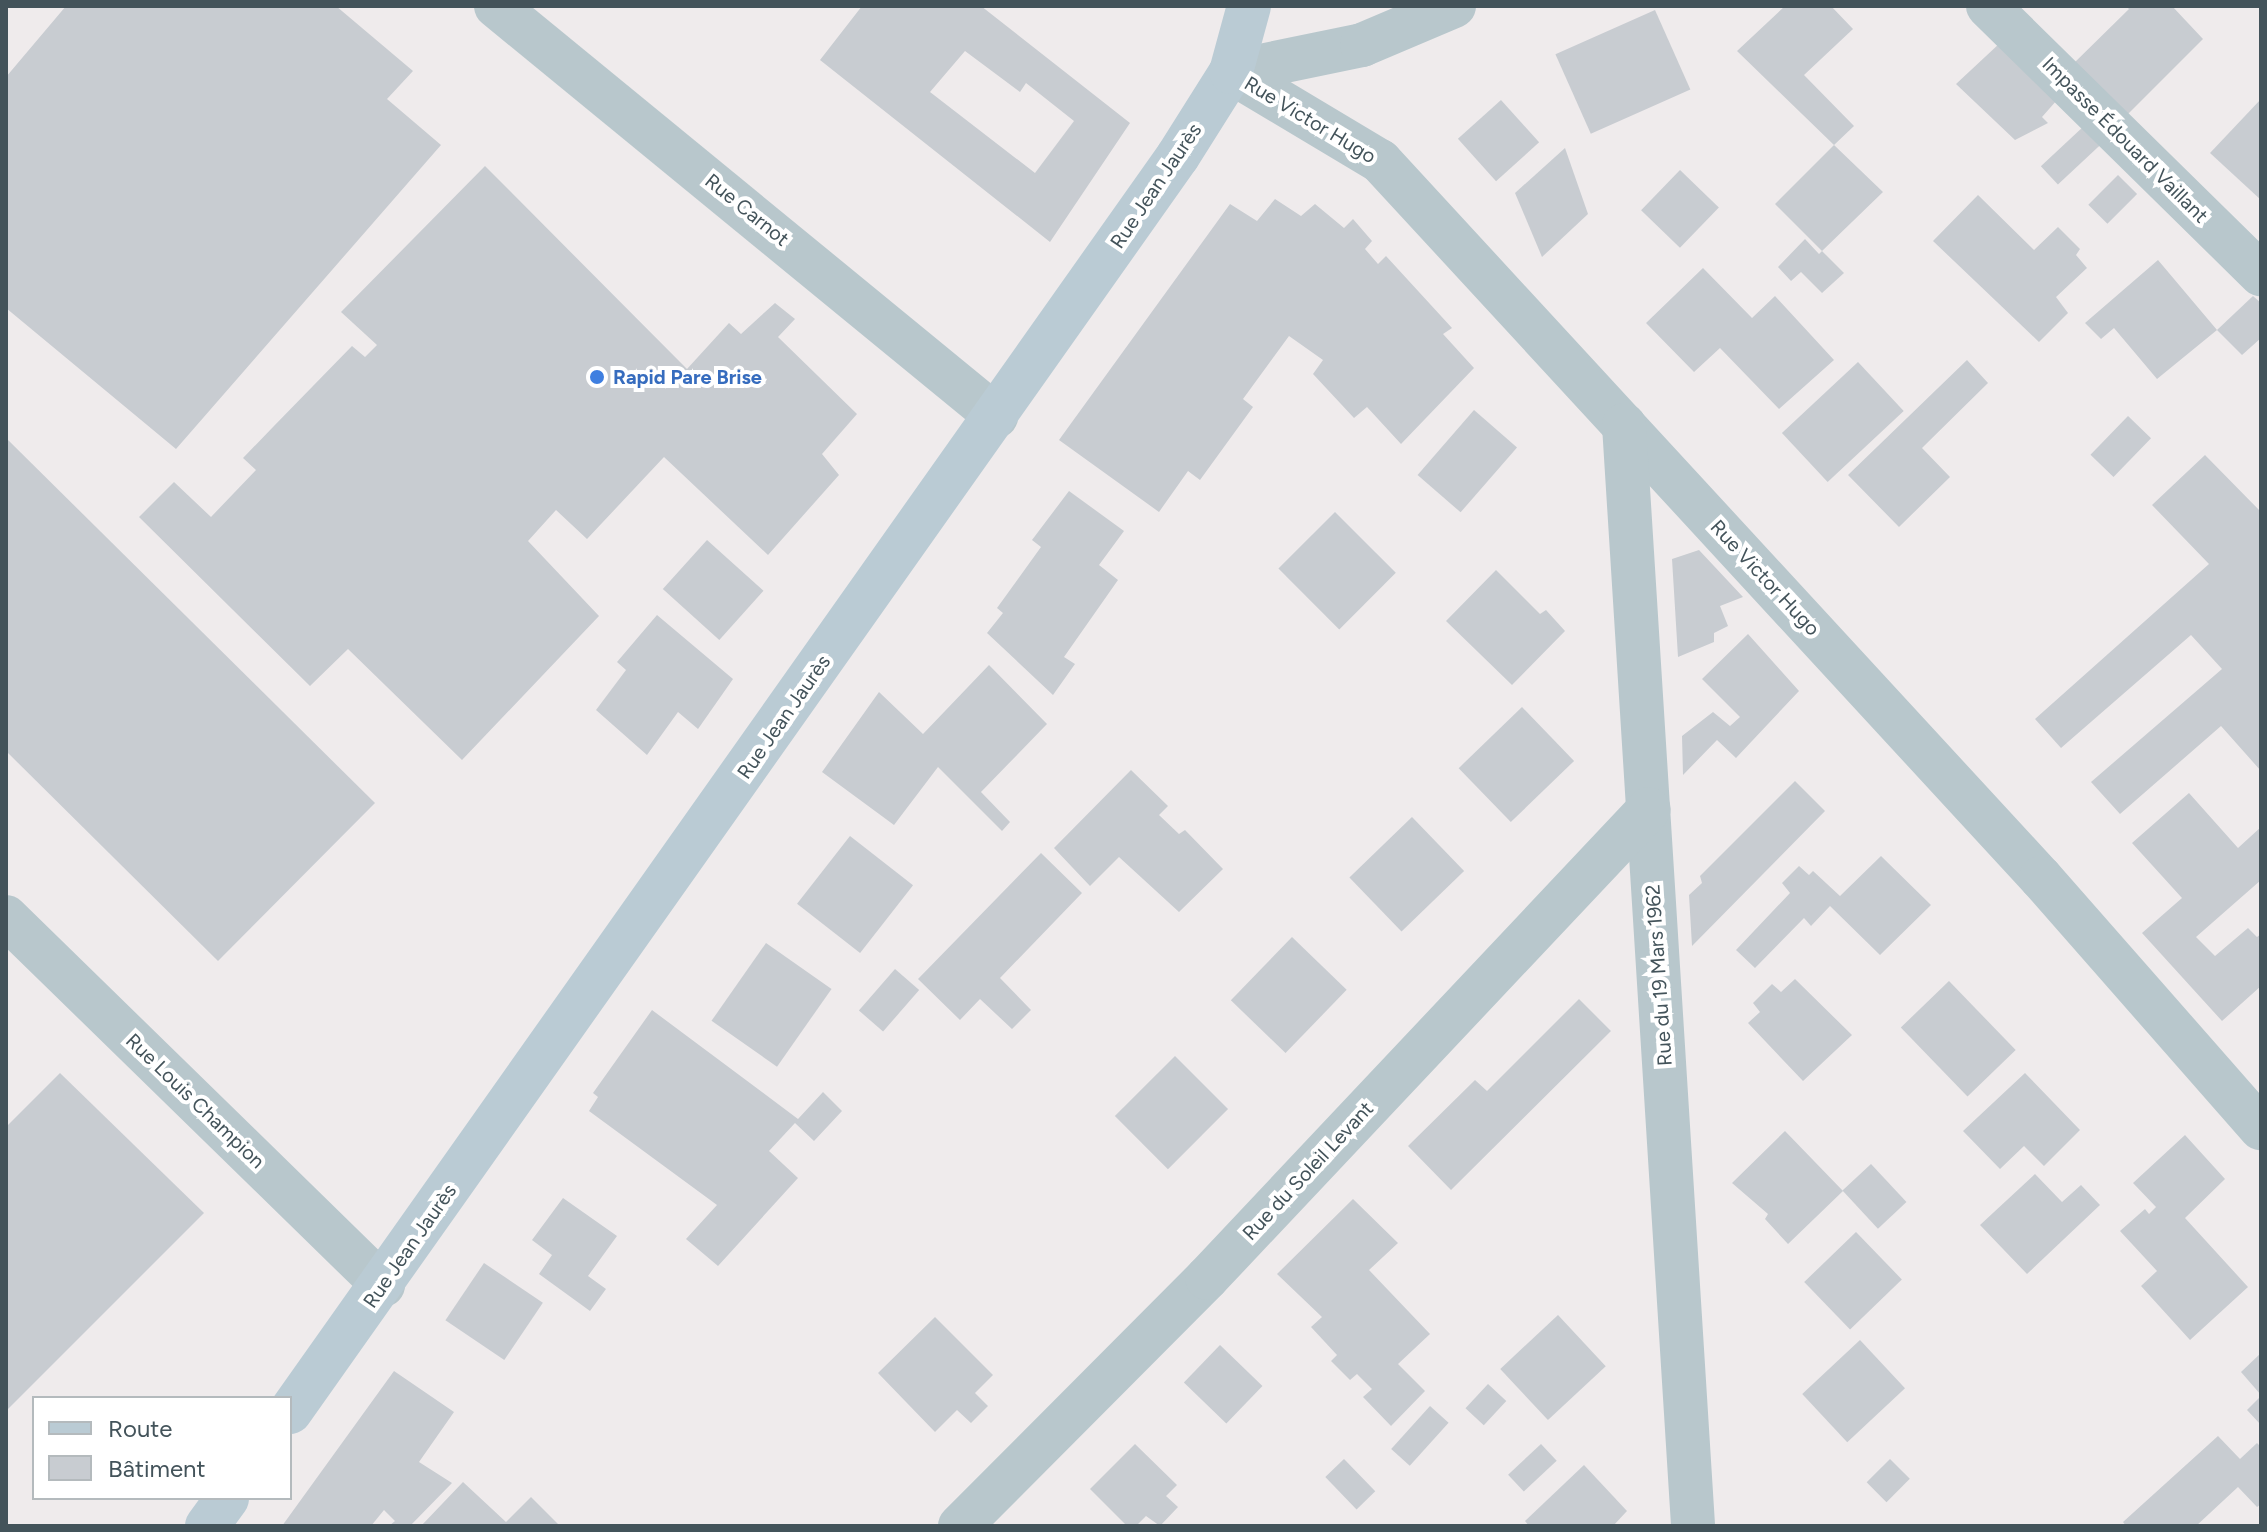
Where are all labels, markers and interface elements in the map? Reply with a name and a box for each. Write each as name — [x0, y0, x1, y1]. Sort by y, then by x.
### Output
street label: Impasse Édouard Vaillant — [2037, 52, 2213, 228]
street label: Rue Victor Hugo — [1240, 71, 1380, 169]
street label: Rue Jean Jaurès — [1105, 119, 1207, 253]
street label: Rue Carnot — [700, 169, 794, 251]
place label: Rapid Pare Brise — [613, 365, 762, 389]
marker: Rapid Pare Brise — [588, 368, 606, 386]
street label: Rue Victor Hugo — [1705, 515, 1825, 641]
street label: Rue Jean Jaurès — [732, 650, 836, 784]
street label: Rue du 19 Mars 1962 — [1641, 883, 1677, 1067]
street label: Rue Louis Champion — [121, 1029, 269, 1173]
street label: Rue du Soleil Levant — [1238, 1097, 1378, 1245]
street label: Rue Jean Jaurès — [358, 1179, 462, 1313]
legend — [32, 1396, 292, 1500]
text: Route — [108, 1414, 172, 1443]
text: Bâtiment — [108, 1454, 206, 1483]

